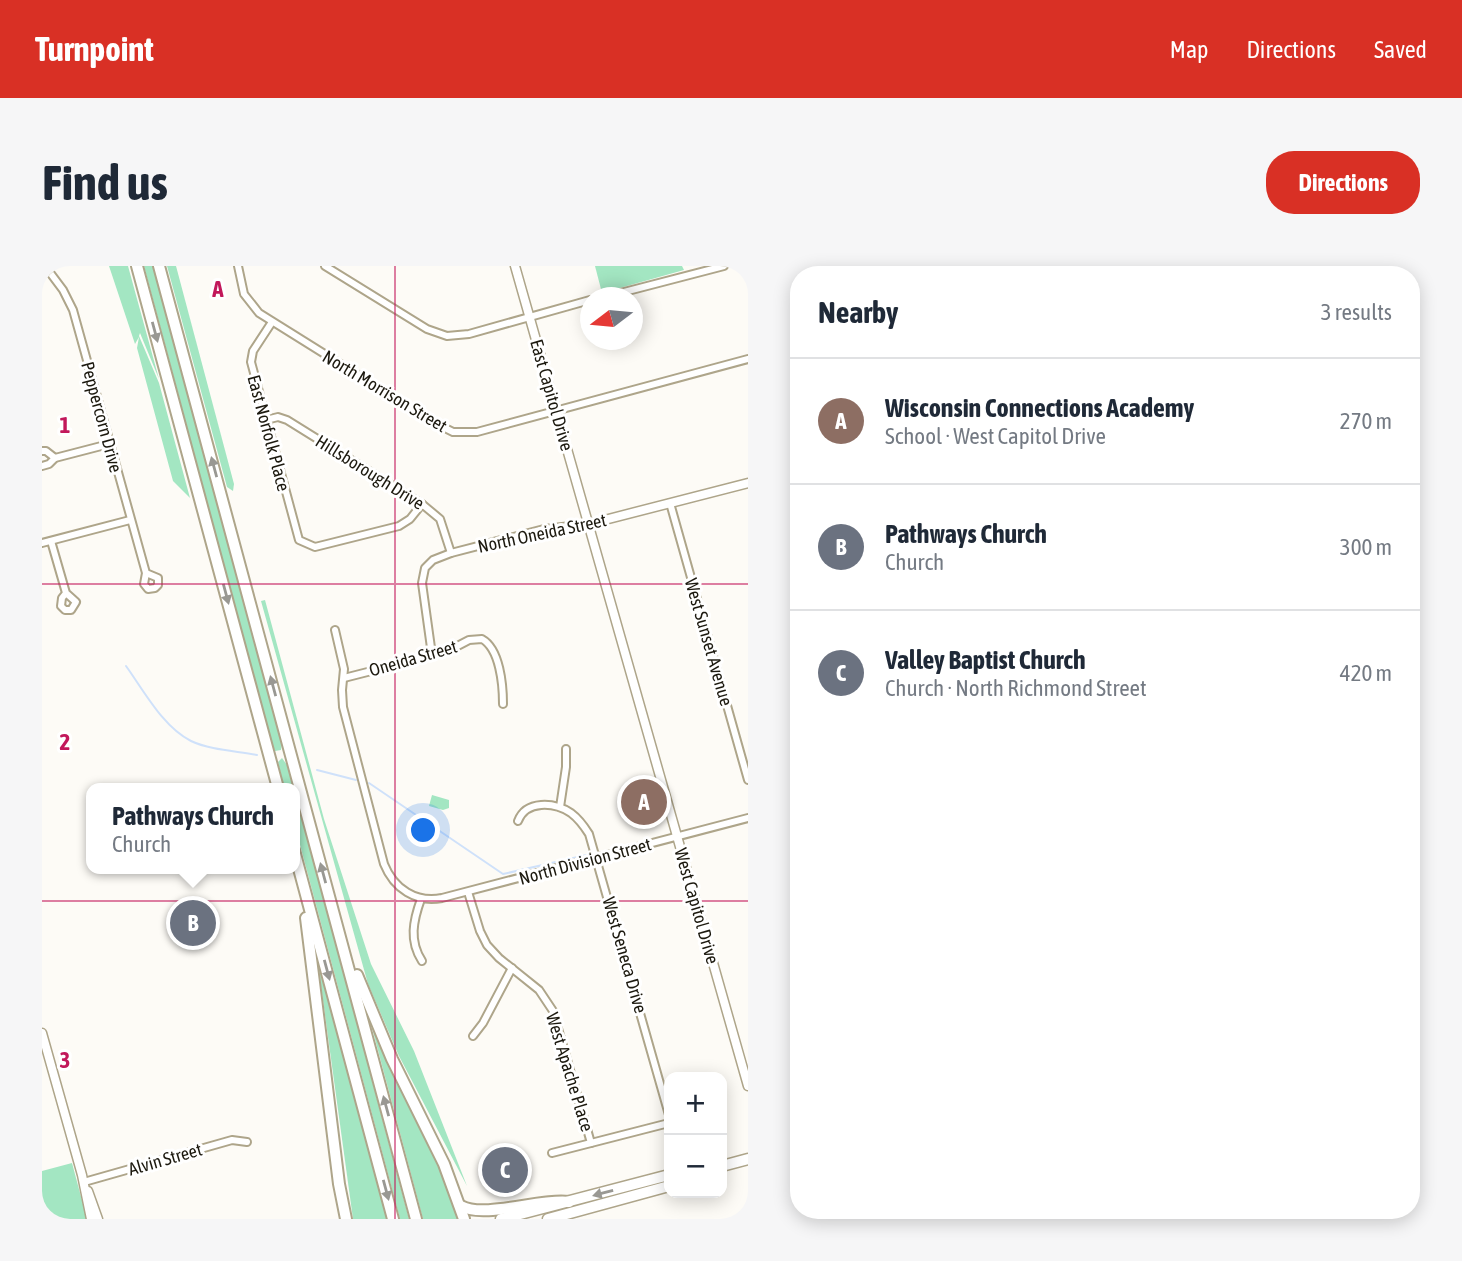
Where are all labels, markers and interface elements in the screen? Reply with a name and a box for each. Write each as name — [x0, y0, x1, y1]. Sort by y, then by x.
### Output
text: Turnpoint — [35, 30, 154, 68]
text: Map — [1170, 36, 1208, 63]
text: Directions — [1246, 36, 1336, 63]
text: Saved — [1374, 36, 1427, 63]
button: Directions — [1266, 151, 1420, 214]
text: Find us — [42, 154, 168, 210]
text: A — [211, 276, 224, 302]
north arrow — [580, 287, 643, 350]
text: Nearby — [818, 295, 898, 329]
text: 3 results — [1321, 299, 1392, 325]
one-way arrow — [150, 322, 160, 343]
street label: East Capitol Drive — [526, 337, 578, 453]
street label: North Morrison Street — [319, 346, 451, 436]
street label: Peppercorn Drive — [77, 359, 127, 475]
street label: East Norfolk Place — [243, 373, 295, 493]
text: Wisconsin Connections Academy — [885, 393, 1194, 423]
text: A — [835, 408, 847, 434]
text: 270 m — [1340, 408, 1392, 434]
text: 1 — [60, 412, 71, 438]
text: School · West Capitol Drive — [885, 423, 1106, 449]
street label: Hillsborough Drive — [312, 430, 428, 514]
one-way arrow — [208, 456, 219, 478]
street label: North Oneida Street — [476, 509, 608, 557]
text: Pathways Church — [885, 519, 1047, 549]
text: B — [836, 534, 846, 560]
text: 300 m — [1340, 534, 1392, 560]
text: Church — [885, 549, 944, 575]
street label: West Sunset Avenue — [681, 576, 737, 708]
one-way arrow — [221, 584, 231, 605]
street label: Oneida Street — [367, 635, 459, 681]
text: Valley Baptist Church — [885, 645, 1086, 675]
text: C — [836, 660, 846, 686]
text: 420 m — [1340, 660, 1392, 686]
one-way arrow — [267, 675, 278, 697]
text: Church · North Richmond Street — [885, 675, 1147, 701]
text: 2 — [60, 729, 70, 755]
pin: A — [621, 776, 667, 828]
popup — [86, 783, 300, 874]
text: Pathways Church — [112, 801, 274, 831]
your location — [406, 813, 440, 847]
text: Church — [112, 831, 171, 857]
street label: North Division Street — [517, 833, 653, 889]
street label: West Capitol Drive — [670, 846, 724, 966]
one-way arrow — [317, 862, 327, 883]
street label: West Seneca Drive — [598, 895, 652, 1015]
pin: B — [170, 897, 216, 949]
one-way arrow — [322, 959, 333, 981]
street label: West Apache Place — [542, 1010, 598, 1134]
text: 3 — [60, 1047, 70, 1073]
map controls — [664, 1072, 727, 1198]
button: + — [664, 1072, 727, 1135]
one-way arrow — [380, 1095, 391, 1117]
button: − — [664, 1135, 727, 1198]
street label: Alvin Street — [126, 1138, 204, 1180]
pin: C — [482, 1144, 528, 1196]
one-way arrow — [381, 1180, 391, 1201]
one-way arrow — [592, 1188, 614, 1199]

